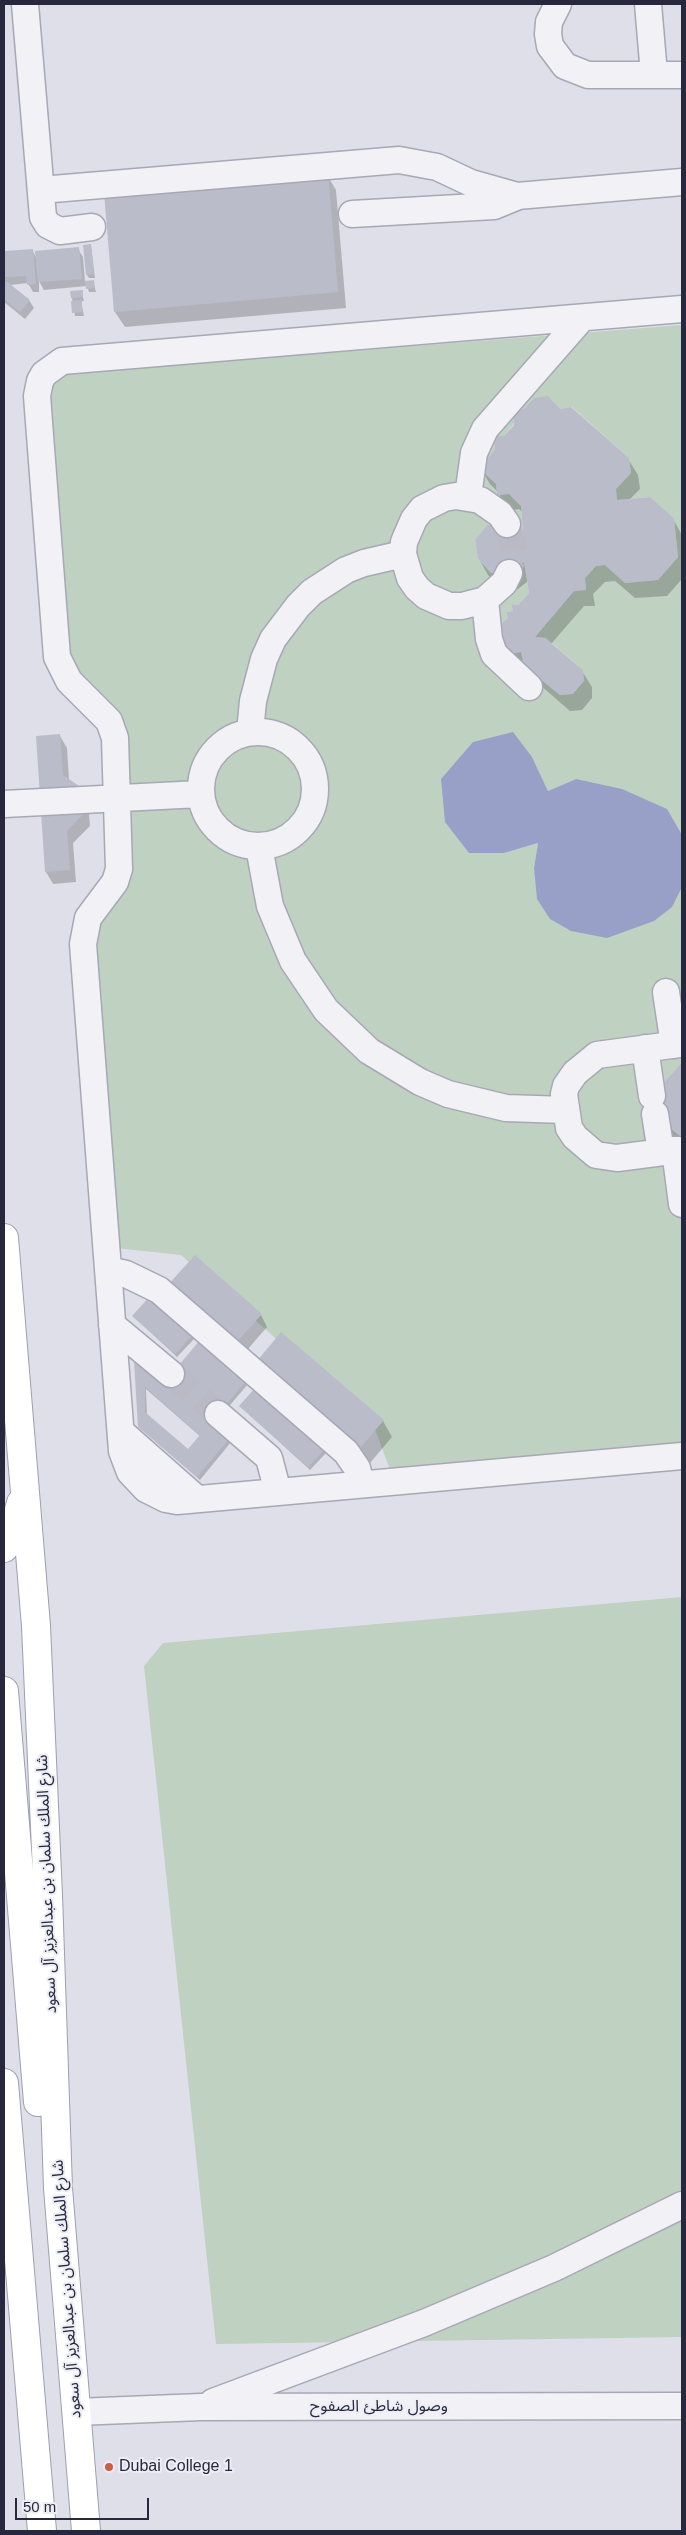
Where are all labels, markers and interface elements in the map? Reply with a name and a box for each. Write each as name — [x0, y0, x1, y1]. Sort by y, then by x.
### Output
street label: شارع الملك سلمان بن عبدالعزيز آل سعود — [33, 1754, 61, 2014]
street label: شارع الملك سلمان بن عبدالعزيز آل سعود — [48, 2159, 86, 2419]
street label: وصول شاطئ الصفوح — [310, 2397, 448, 2417]
place label: Dubai College 1 — [119, 2457, 233, 2477]
marker: Dubai College 1 — [103, 2461, 115, 2473]
scale bar — [18, 2488, 151, 2520]
text: 50 m — [23, 2498, 56, 2515]

